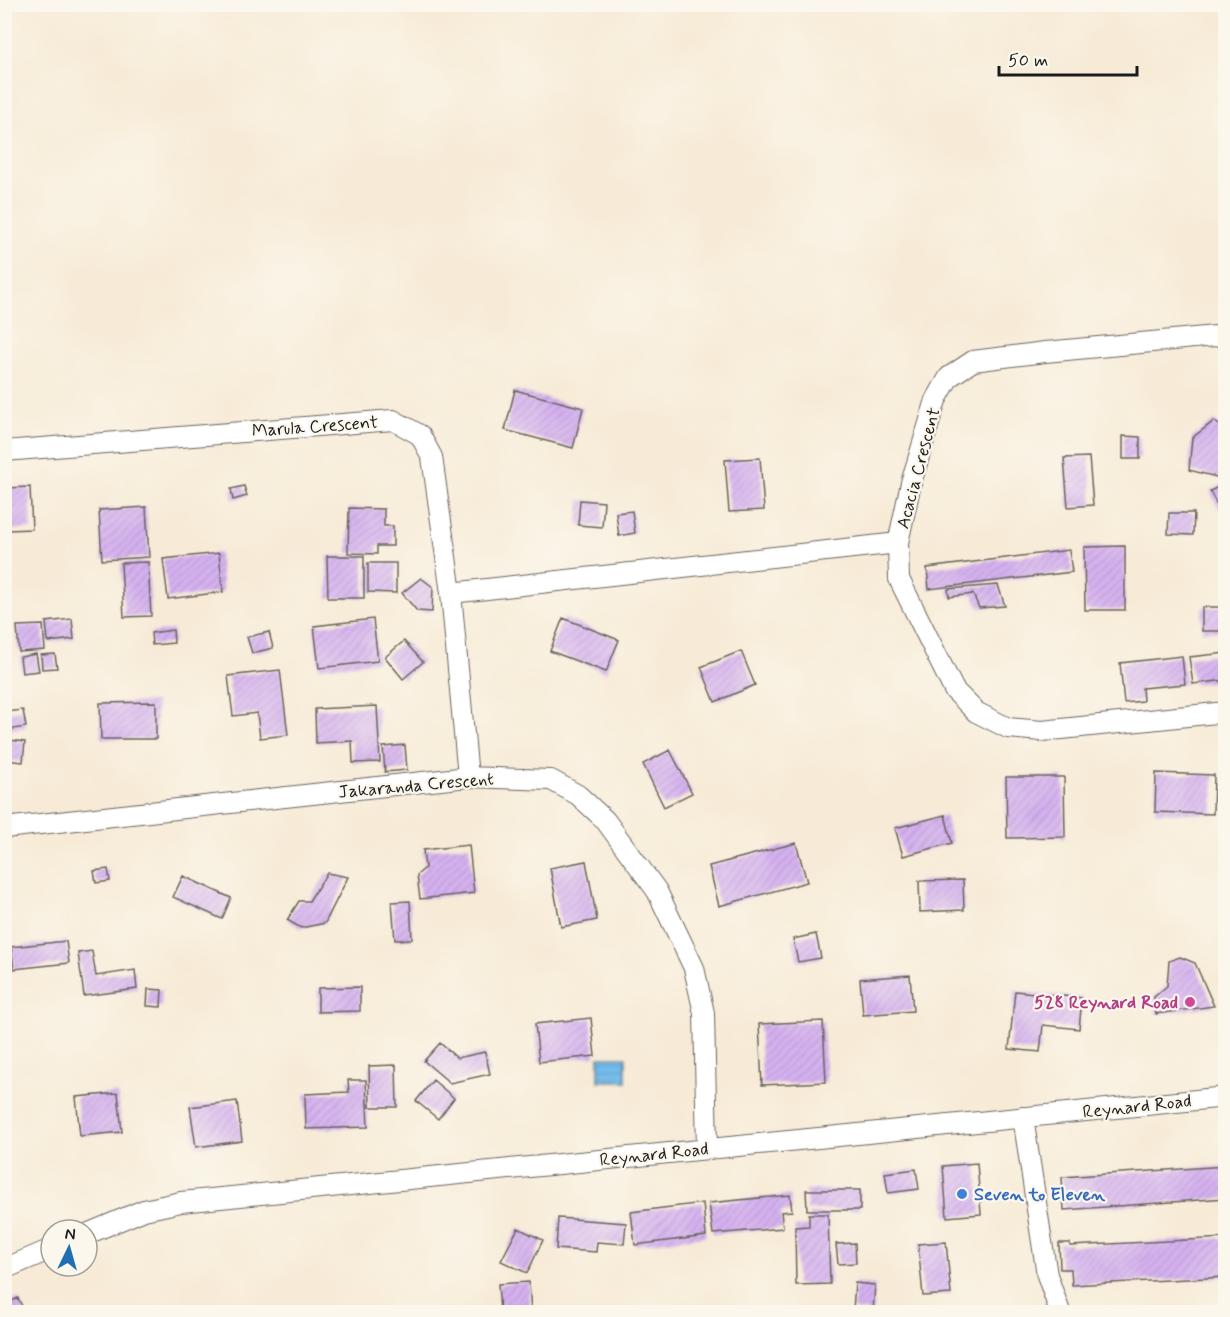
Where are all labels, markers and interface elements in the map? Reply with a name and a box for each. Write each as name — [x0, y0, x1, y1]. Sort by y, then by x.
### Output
scale bar — [999, 39, 1137, 77]
text: 50 m — [1008, 49, 1048, 73]
street label: Acacia Crescent — [891, 405, 947, 532]
street label: Marula Crescent — [251, 411, 379, 443]
street label: Jakaranda Crescent — [337, 767, 495, 805]
place label: 528 Reynard Road — [1034, 991, 1178, 1015]
marker: 528 Reynard Road — [1183, 995, 1197, 1009]
street label: Reynard Road — [1082, 1089, 1193, 1125]
street label: Reynard Road — [599, 1137, 710, 1173]
place label: Seven to Eleven — [974, 1183, 1106, 1207]
marker: Seven to Eleven — [955, 1187, 969, 1201]
north arrow — [39, 1218, 99, 1278]
text: N — [64, 1224, 76, 1245]

